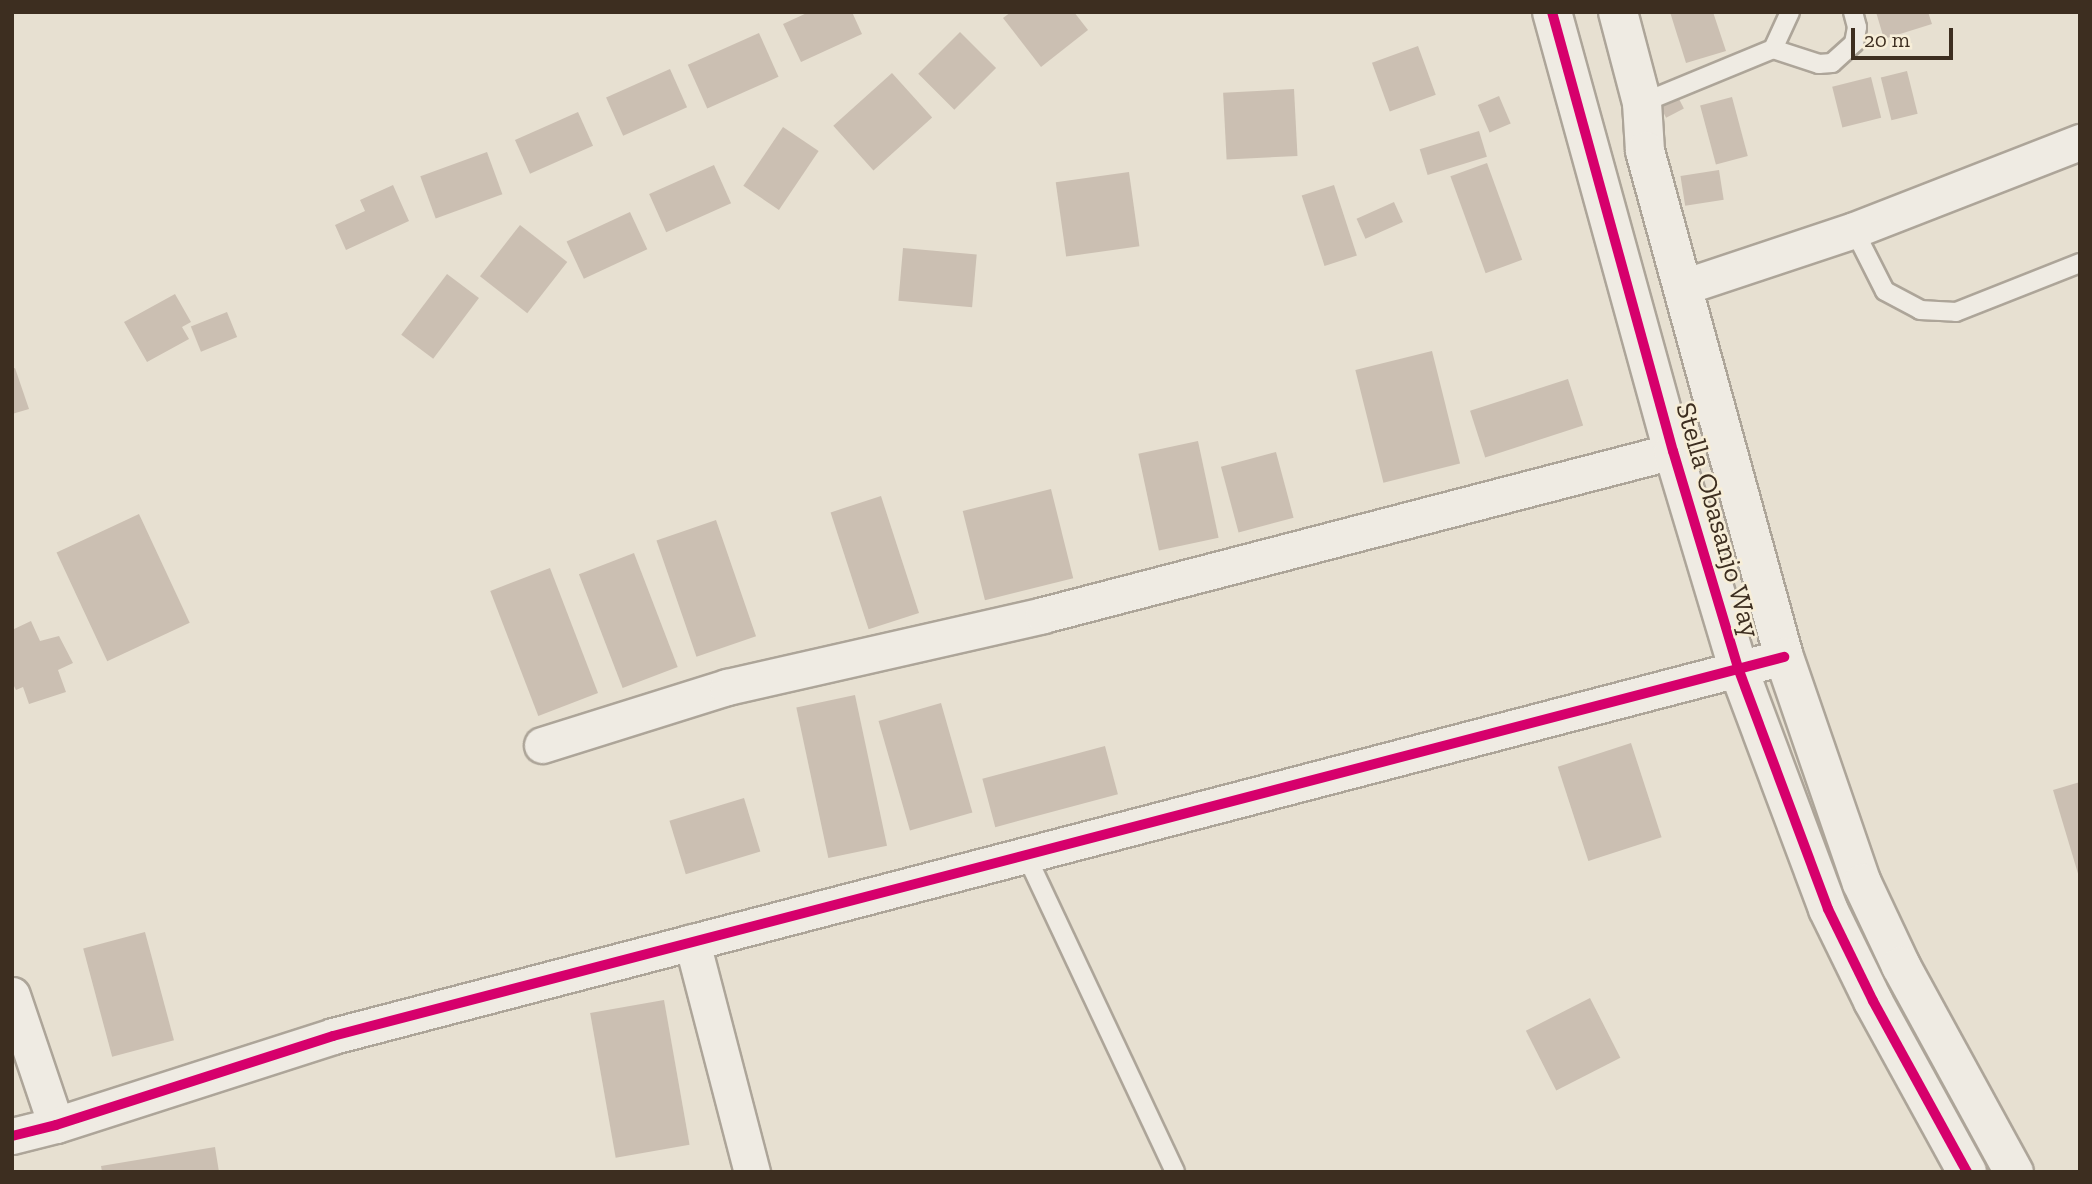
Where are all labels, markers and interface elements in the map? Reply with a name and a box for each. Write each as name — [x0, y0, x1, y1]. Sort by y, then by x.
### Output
scale bar — [1854, 14, 1955, 58]
text: 20 m — [1864, 27, 1910, 52]
street label: Stella Obasanjo Way — [1668, 398, 1768, 642]

